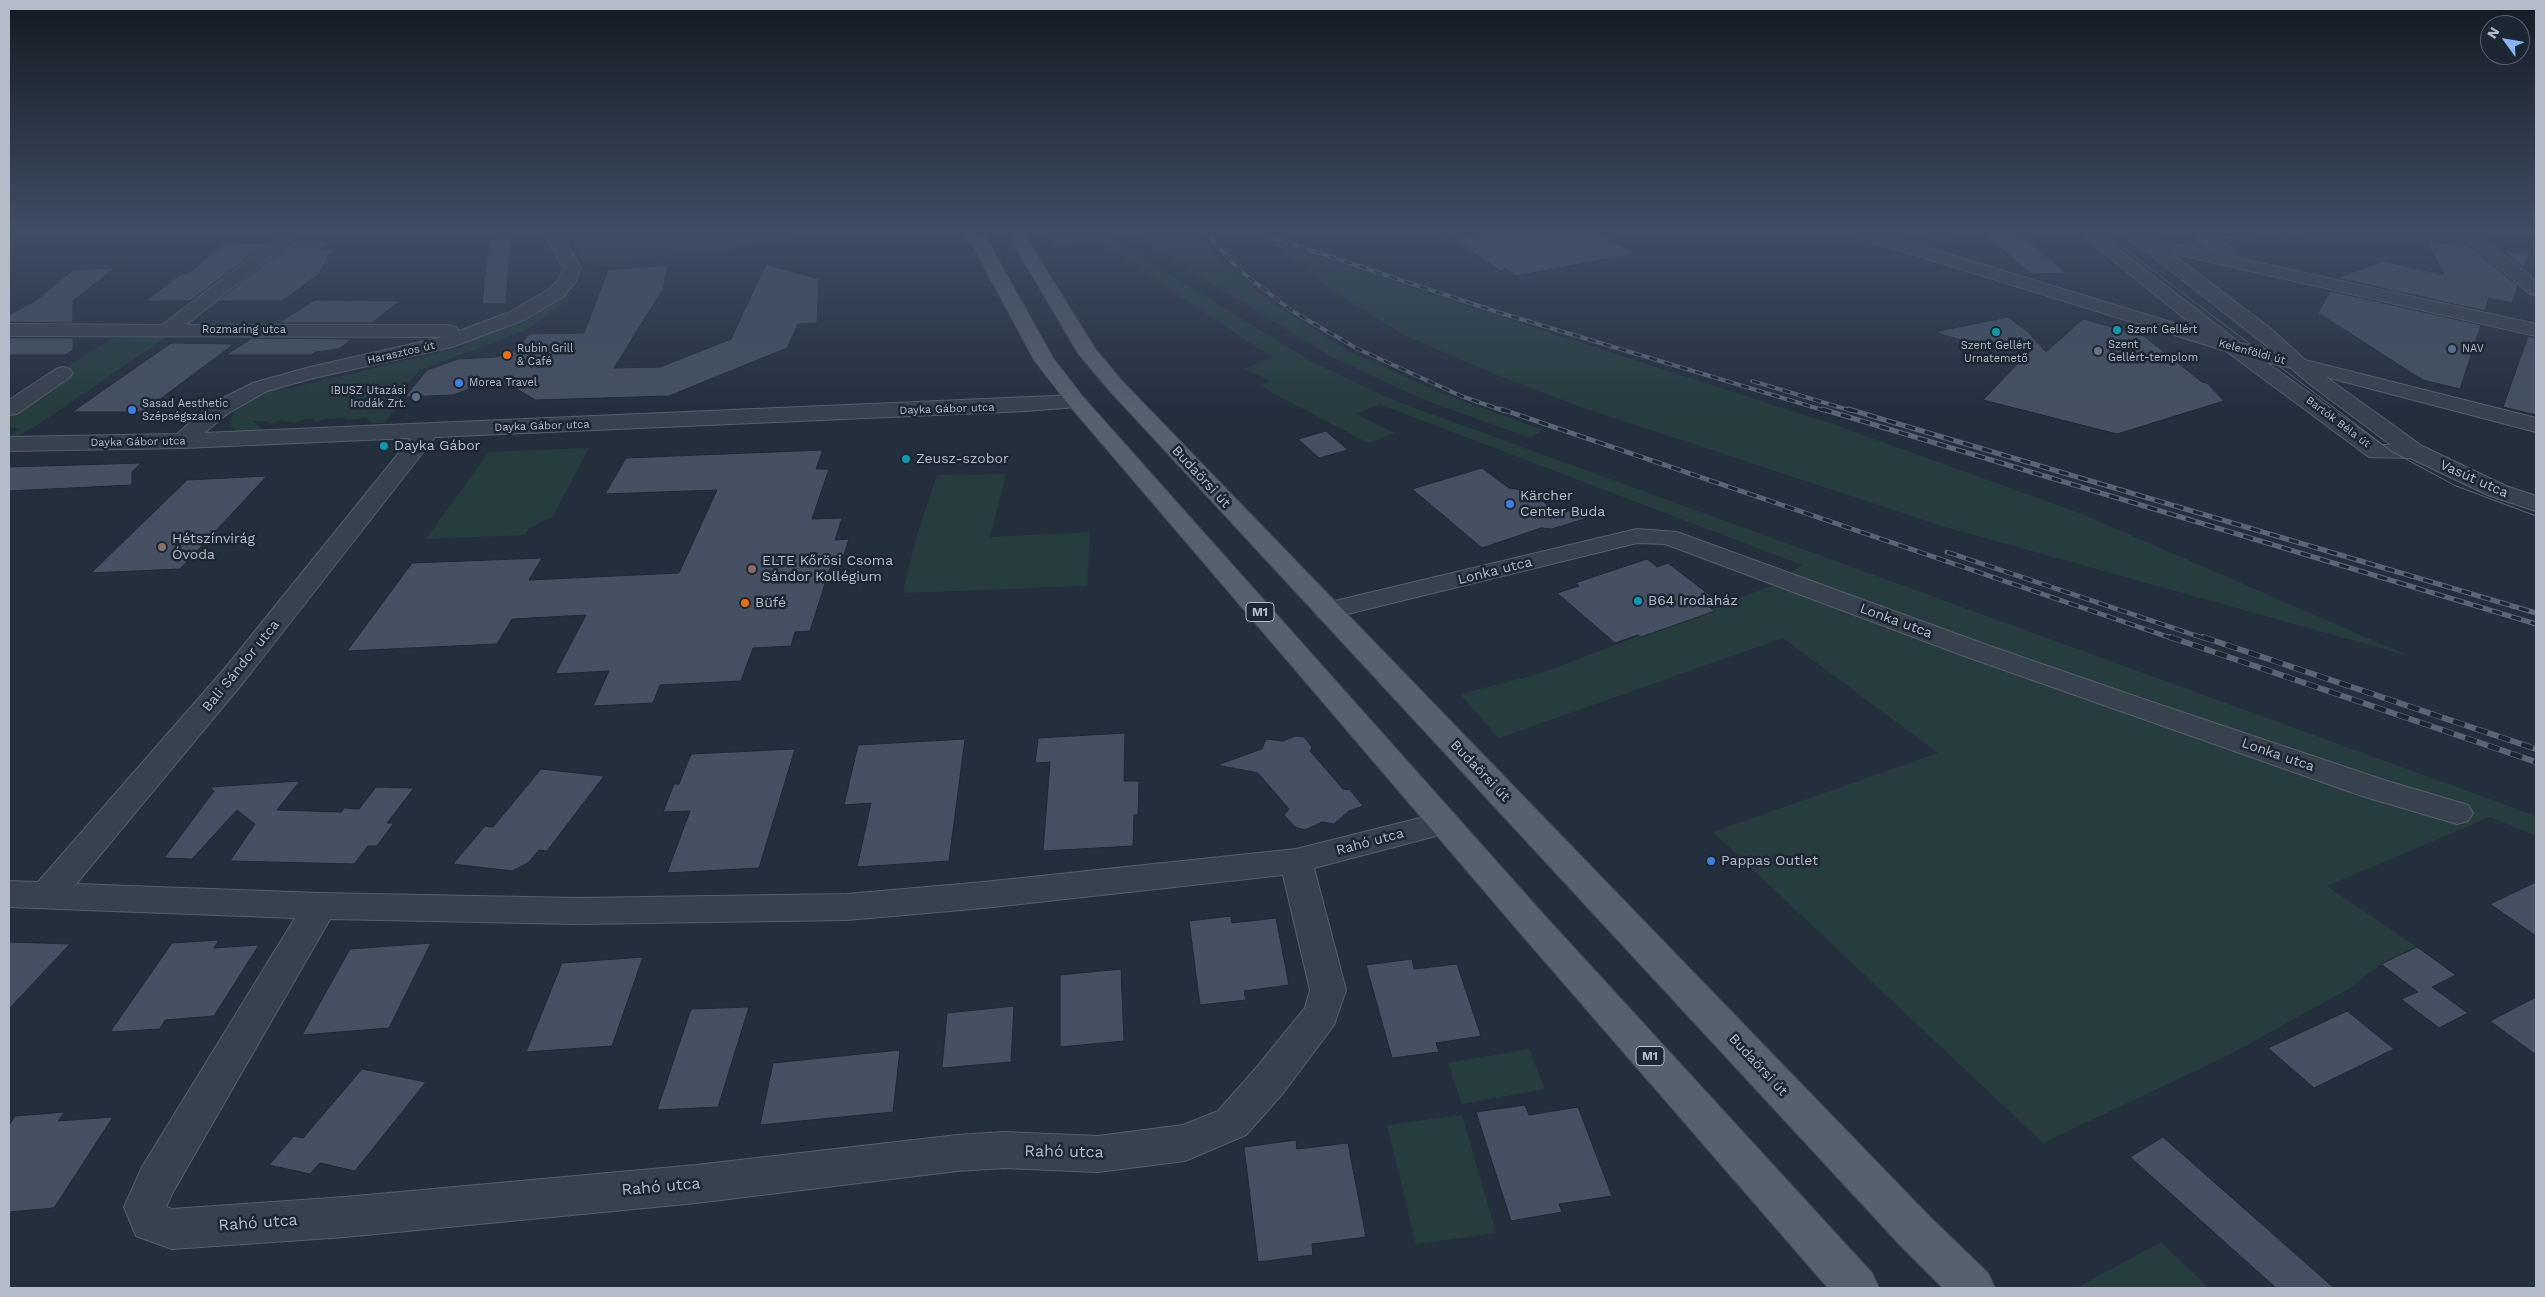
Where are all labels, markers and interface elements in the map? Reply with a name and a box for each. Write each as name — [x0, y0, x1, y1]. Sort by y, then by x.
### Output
north arrow — [2480, 15, 2530, 65]
text: N — [2484, 24, 2503, 41]
street label: Rozmaring utca — [202, 323, 286, 337]
place label: Szent Gellért — [2127, 323, 2197, 337]
marker: Szent Gellért — [2111, 324, 2123, 336]
marker: Szent Gellért Urnatemető — [1990, 326, 2002, 338]
street label: Kelenföldi út — [2217, 337, 2287, 367]
place label: Szent Gellért-templom — [2108, 338, 2198, 364]
street label: Harasztos út — [366, 339, 436, 367]
place label: Szent Gellért Urnatemető — [1961, 339, 2031, 365]
place label: Rubin Grill & Café — [517, 342, 573, 368]
place label: NAV — [2462, 342, 2484, 356]
marker: NAV — [2446, 343, 2458, 355]
marker: Szent Gellért-templom — [2092, 345, 2104, 357]
marker: Rubin Grill & Café — [501, 349, 513, 361]
place label: Morea Travel — [469, 376, 537, 390]
marker: Morea Travel — [453, 377, 465, 389]
place label: IBUSZ Utazási Irodák Zrt. — [331, 384, 406, 410]
marker: IBUSZ Utazási Irodák Zrt. — [410, 391, 422, 403]
street label: Bartók Béla út — [2303, 394, 2373, 450]
place label: Sasad Aesthetic Szépségszalon — [142, 397, 228, 423]
street label: Dayka Gábor utca — [899, 401, 995, 417]
marker: Sasad Aesthetic Szépségszalon — [126, 404, 138, 416]
street label: Dayka Gábor utca — [494, 418, 590, 434]
street label: Dayka Gábor utca — [90, 435, 186, 449]
place label: Dayka Gábor — [394, 438, 480, 454]
marker: Dayka Gábor — [378, 440, 390, 452]
street label: Budaörsi út — [1168, 442, 1234, 512]
place label: Zeusz-szobor — [916, 451, 1009, 467]
marker: Zeusz-szobor — [900, 453, 912, 465]
street label: Vasút utca — [2437, 456, 2511, 502]
place label: Kärcher Center Buda — [1520, 488, 1605, 520]
marker: Kärcher Center Buda — [1504, 498, 1516, 510]
place label: Hétszínvirág Óvoda — [172, 531, 255, 564]
marker: Hétszínvirág Óvoda — [156, 541, 168, 553]
place label: ELTE Kőrösi Csoma Sándor Kollégium — [762, 553, 893, 586]
street label: Lonka utca — [1456, 554, 1534, 588]
marker: ELTE Kőrösi Csoma Sándor Kollégium — [746, 563, 758, 575]
place label: B64 Irodaház — [1648, 593, 1738, 609]
place label: Büfé — [755, 595, 786, 611]
marker: B64 Irodaház — [1632, 595, 1644, 607]
marker: Büfé — [739, 597, 751, 609]
street label: Lonka utca — [1857, 600, 1935, 642]
road number: M1 — [1246, 602, 1274, 622]
street label: Bali Sándor utca — [199, 617, 283, 715]
street label: Lonka utca — [2239, 735, 2317, 775]
street label: Budaörsi út — [1447, 737, 1513, 805]
street label: Rahó utca — [1334, 825, 1406, 859]
place label: Pappas Outlet — [1721, 853, 1818, 869]
marker: Pappas Outlet — [1705, 855, 1717, 867]
street label: Budaörsi út — [1725, 1030, 1791, 1100]
road number: M1 — [1636, 1046, 1664, 1066]
street label: Rahó utca — [1024, 1142, 1104, 1162]
street label: Rahó utca — [621, 1174, 701, 1200]
street label: Rahó utca — [218, 1211, 298, 1235]

